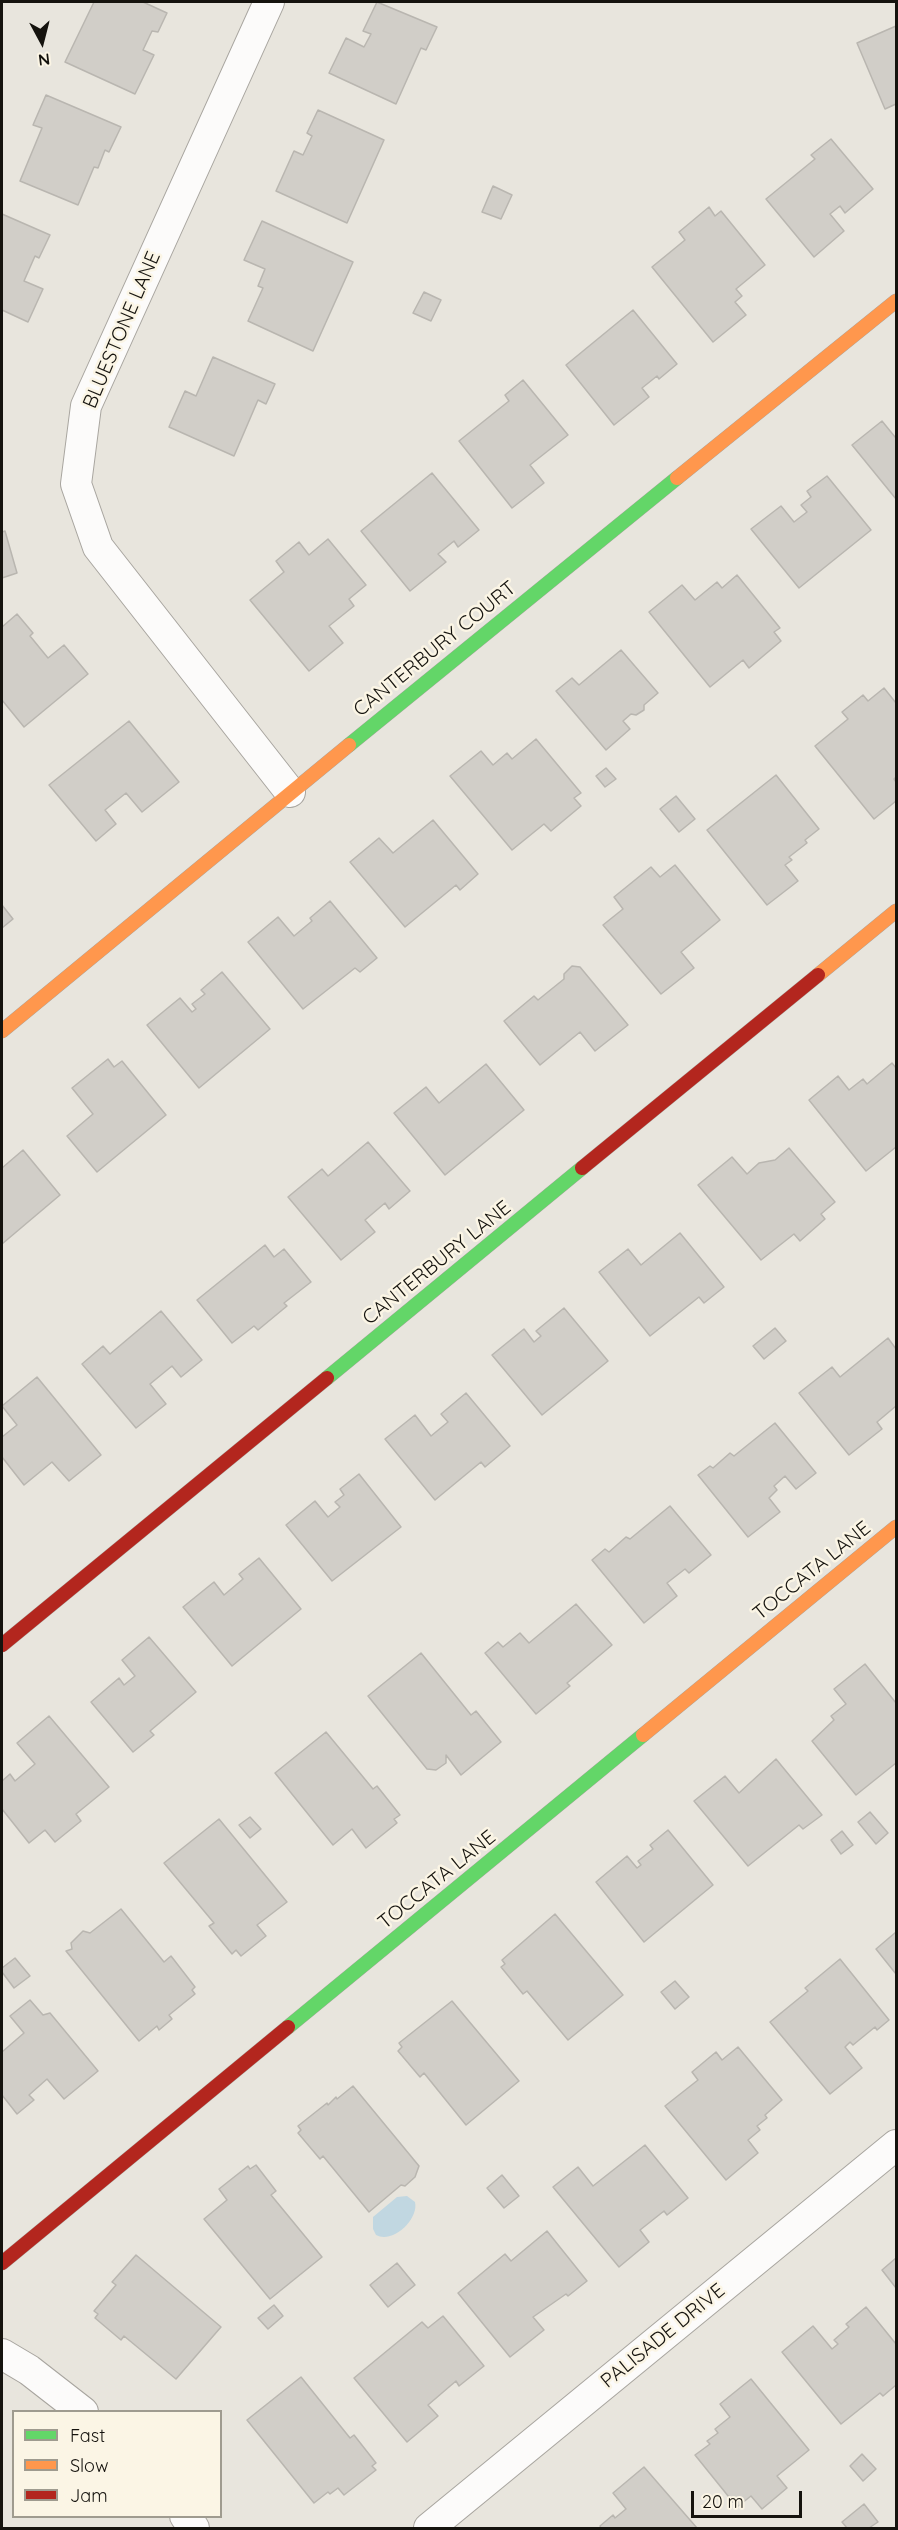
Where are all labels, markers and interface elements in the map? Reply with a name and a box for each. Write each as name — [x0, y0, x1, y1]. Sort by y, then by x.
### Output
north arrow — [12, 12, 72, 72]
text: N — [37, 49, 51, 71]
street label: BLUESTONE LANE — [78, 248, 166, 412]
street label: CANTERBURY COURT — [349, 576, 521, 722]
street label: CANTERBURY LANE — [358, 1196, 516, 1330]
street label: TOCCATA LANE — [748, 1516, 876, 1626]
street label: TOCCATA LANE — [373, 1825, 501, 1935]
street label: PALISADE DRIVE — [596, 2279, 730, 2393]
legend — [12, 2410, 222, 2518]
text: Fast — [70, 2424, 105, 2447]
text: Slow — [70, 2454, 108, 2477]
scale bar — [694, 2479, 805, 2517]
text: Jam — [70, 2484, 108, 2507]
text: 20 m — [702, 2490, 744, 2513]

